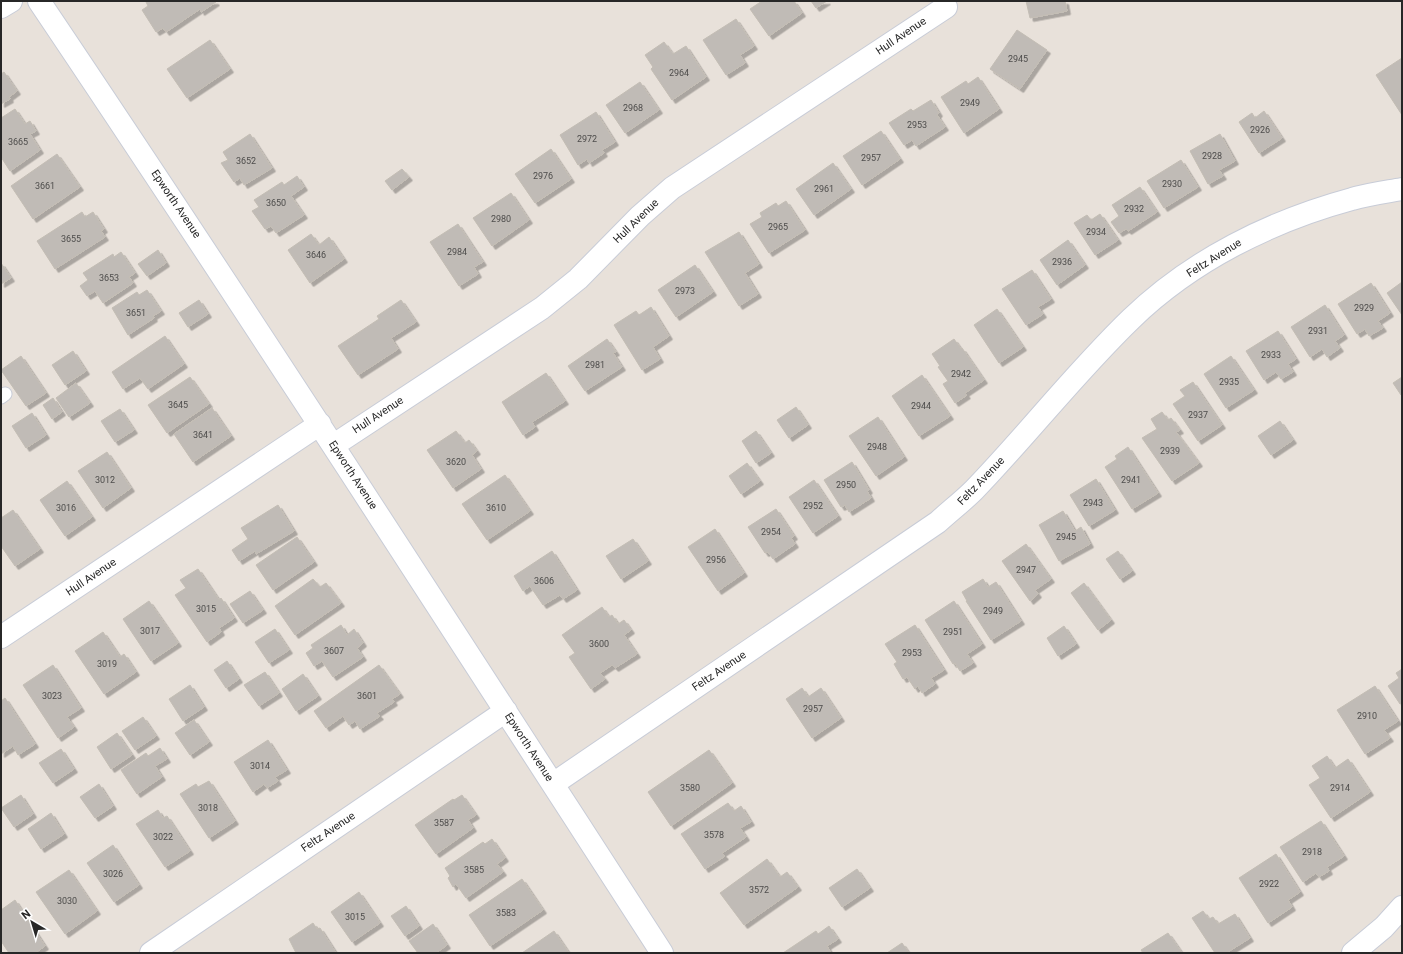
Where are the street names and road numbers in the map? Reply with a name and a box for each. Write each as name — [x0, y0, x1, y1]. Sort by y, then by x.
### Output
street label: Hull Avenue — [873, 14, 929, 58]
street label: Epworth Avenue — [148, 167, 204, 241]
street label: Hull Avenue — [611, 196, 661, 246]
street label: Feltz Avenue — [1184, 236, 1244, 280]
street label: Hull Avenue — [350, 394, 406, 436]
street label: Epworth Avenue — [326, 438, 380, 512]
street label: Feltz Avenue — [955, 454, 1007, 508]
street label: Hull Avenue — [63, 555, 119, 599]
street label: Feltz Avenue — [690, 648, 749, 694]
street label: Epworth Avenue — [502, 710, 556, 784]
street label: Feltz Avenue — [299, 809, 358, 855]

